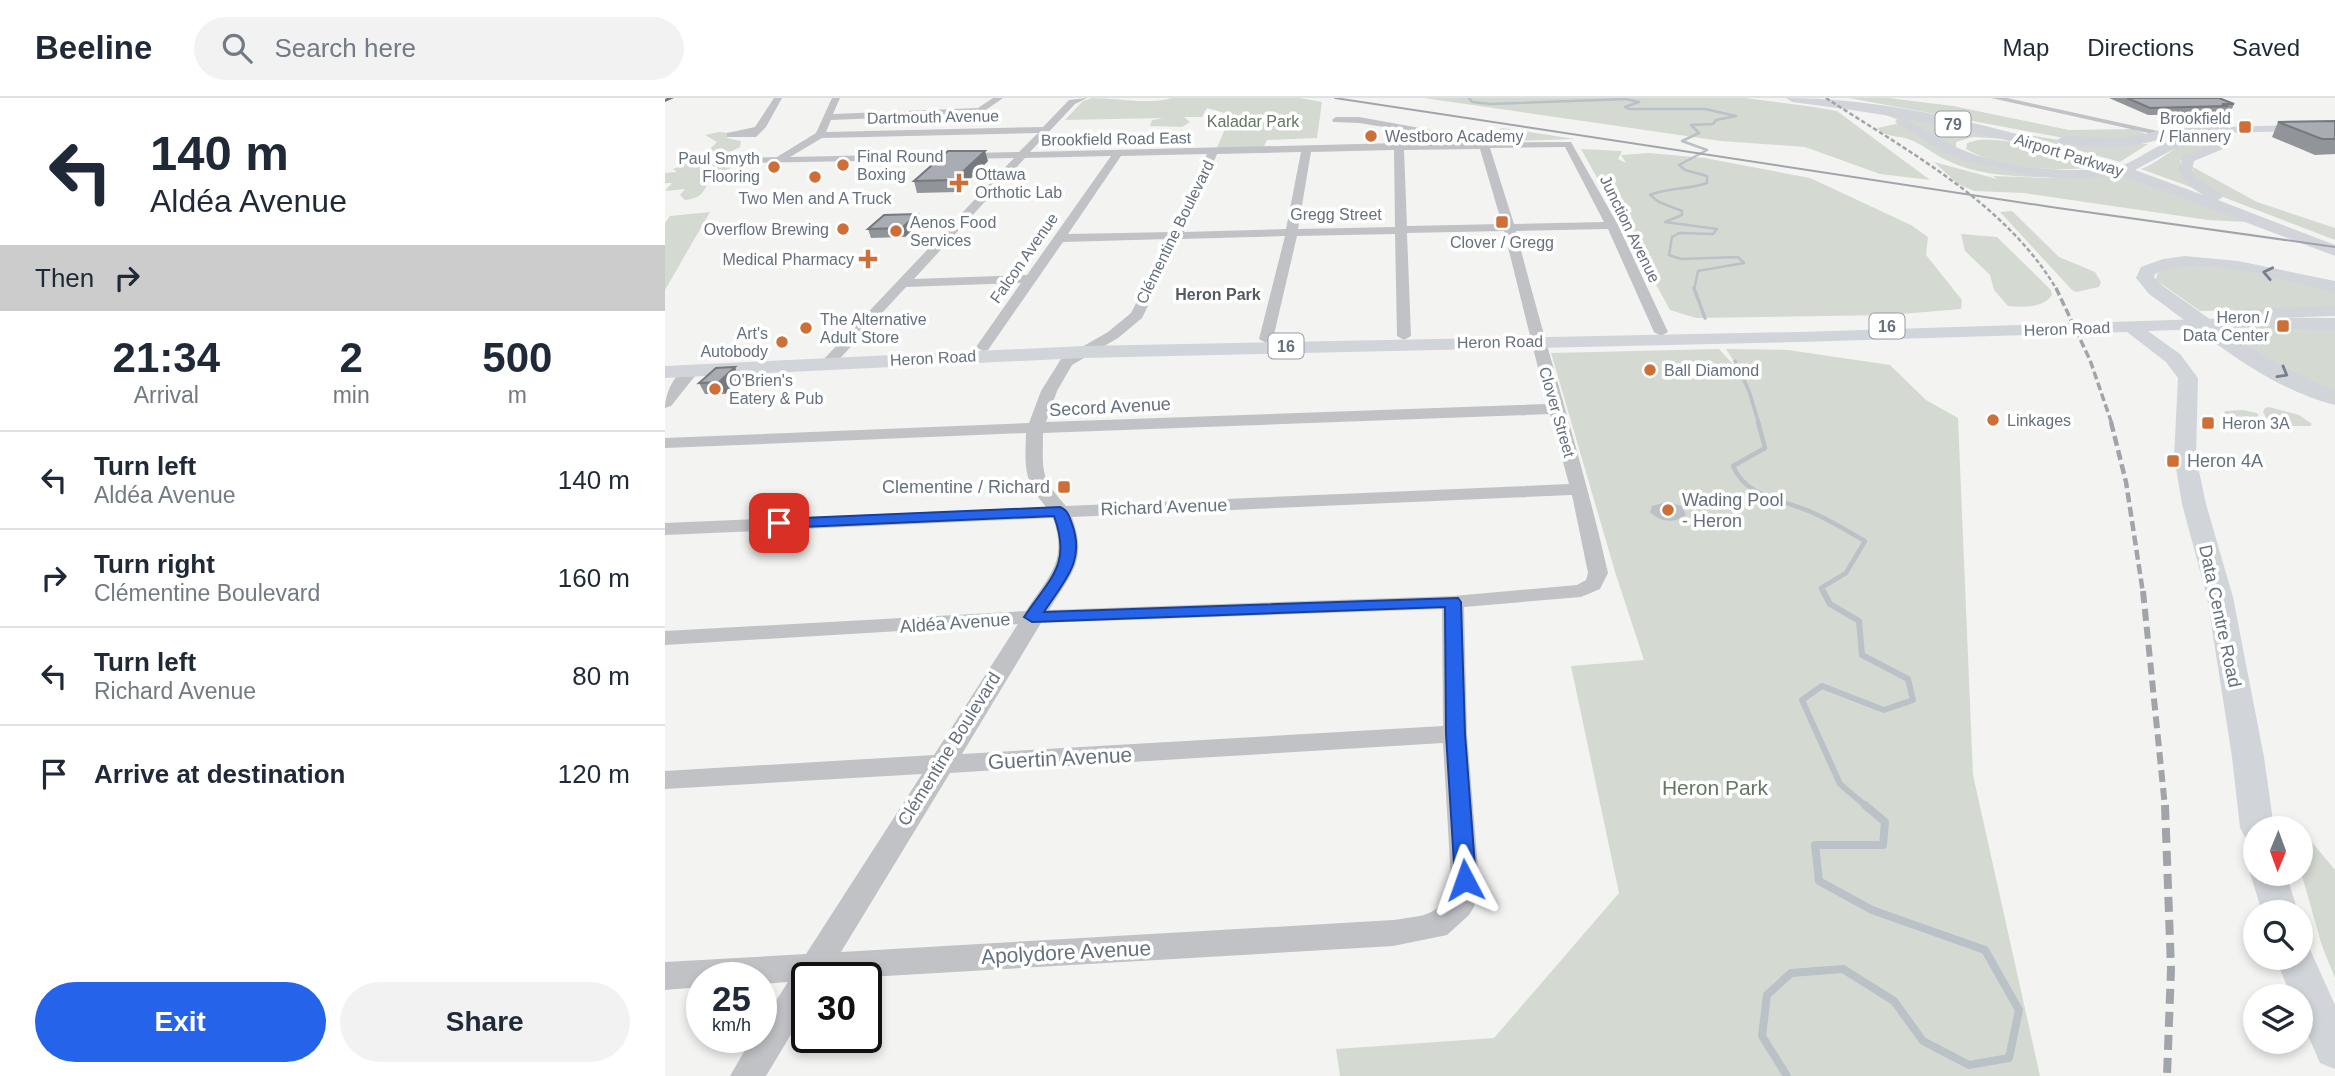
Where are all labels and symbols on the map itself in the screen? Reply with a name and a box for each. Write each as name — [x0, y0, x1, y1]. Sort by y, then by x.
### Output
street label: Dartmouth Avenue — [867, 107, 999, 127]
place label: Brookfield / Flannery — [2160, 110, 2231, 145]
road number: 79 — [1935, 112, 1971, 136]
park label: Kaladar Park — [1207, 113, 1300, 130]
marker: Brookfield / Flannery — [2237, 119, 2253, 135]
marker: Westboro Academy — [1363, 128, 1379, 144]
place label: Westboro Academy — [1385, 128, 1523, 145]
street label: Brookfield Road East — [1041, 129, 1192, 149]
street label: Airport Parkway — [2013, 130, 2125, 180]
place label: Final Round Boxing — [857, 148, 943, 183]
place label: Paul Smyth Flooring — [678, 150, 760, 185]
marker: Final Round Boxing — [835, 157, 851, 173]
street label: Clémentine Boulevard — [1133, 158, 1217, 306]
marker: Paul Smyth Flooring — [766, 159, 782, 175]
place label: Ottawa Orthotic Lab — [975, 166, 1062, 201]
marker: Two Men and A Truck — [807, 169, 823, 185]
marker: Ottawa Orthotic Lab — [949, 173, 969, 193]
street label: Junction Avenue — [1597, 173, 1663, 285]
place label: Two Men and A Truck — [739, 190, 892, 207]
street label: Gregg Street — [1290, 206, 1382, 223]
street label: Falcon Avenue — [987, 210, 1061, 306]
place label: Aenos Food Services — [910, 214, 996, 249]
marker: Clover / Gregg — [1494, 214, 1510, 230]
place label: Overflow Brewing — [704, 221, 829, 238]
marker: Overflow Brewing — [835, 221, 851, 237]
marker: Aenos Food Services — [888, 223, 904, 239]
place label: Clover / Gregg — [1450, 234, 1554, 251]
place label: Medical Pharmacy — [722, 251, 854, 268]
marker: Medical Pharmacy — [860, 251, 876, 267]
one-way arrow — [2262, 266, 2274, 281]
district label: Heron Park — [1175, 286, 1261, 303]
place label: Heron / Data Center — [2183, 309, 2270, 344]
place label: The Alternative Adult Store — [820, 311, 927, 346]
road number: 16 — [1869, 314, 1905, 338]
marker: Heron / Data Center — [2275, 318, 2291, 334]
street label: Heron Road — [2024, 319, 2110, 339]
marker: The Alternative Adult Store — [798, 320, 814, 336]
place label: Art's Autobody — [700, 325, 768, 360]
street label: Heron Road — [1457, 333, 1543, 351]
marker: Art's Autobody — [774, 334, 790, 350]
road number: 16 — [1269, 334, 1303, 358]
street label: Heron Road — [889, 347, 977, 369]
marker: Ball Diamond — [1642, 362, 1658, 378]
place label: Ball Diamond — [1664, 362, 1759, 379]
street label: Clover Street — [1536, 365, 1578, 460]
one-way arrow — [2275, 365, 2288, 378]
place label: O'Brien's Eatery & Pub — [729, 372, 823, 407]
marker: O'Brien's Eatery & Pub — [707, 381, 723, 397]
street label: Secord Avenue — [1049, 394, 1171, 420]
marker: Linkages — [1985, 412, 2001, 428]
place label: Linkages — [2007, 412, 2071, 429]
marker: Heron 3A — [2200, 415, 2216, 431]
place label: Heron 3A — [2222, 415, 2290, 432]
place label: Heron 4A — [2187, 451, 2263, 471]
marker: Heron 4A — [2165, 453, 2181, 469]
place label: Clementine / Richard — [882, 477, 1050, 497]
marker: Clementine / Richard — [1056, 479, 1072, 495]
place label: Wading Pool - Heron — [1682, 490, 1783, 531]
pin — [749, 493, 809, 553]
street label: Richard Avenue — [1100, 495, 1228, 519]
marker: Wading Pool - Heron — [1660, 502, 1676, 518]
street label: Data Centre Road — [2195, 543, 2245, 689]
street label: Aldéa Avenue — [899, 609, 1011, 637]
street label: Clémentine Boulevard — [894, 669, 1004, 829]
street label: Guertin Avenue — [987, 743, 1133, 773]
park label: Heron Park — [1662, 776, 1769, 799]
north arrow — [2243, 816, 2313, 886]
position arrow — [1428, 843, 1502, 917]
street label: Apolydore Avenue — [980, 936, 1152, 968]
speed limit sign: 30 — [791, 962, 882, 1053]

